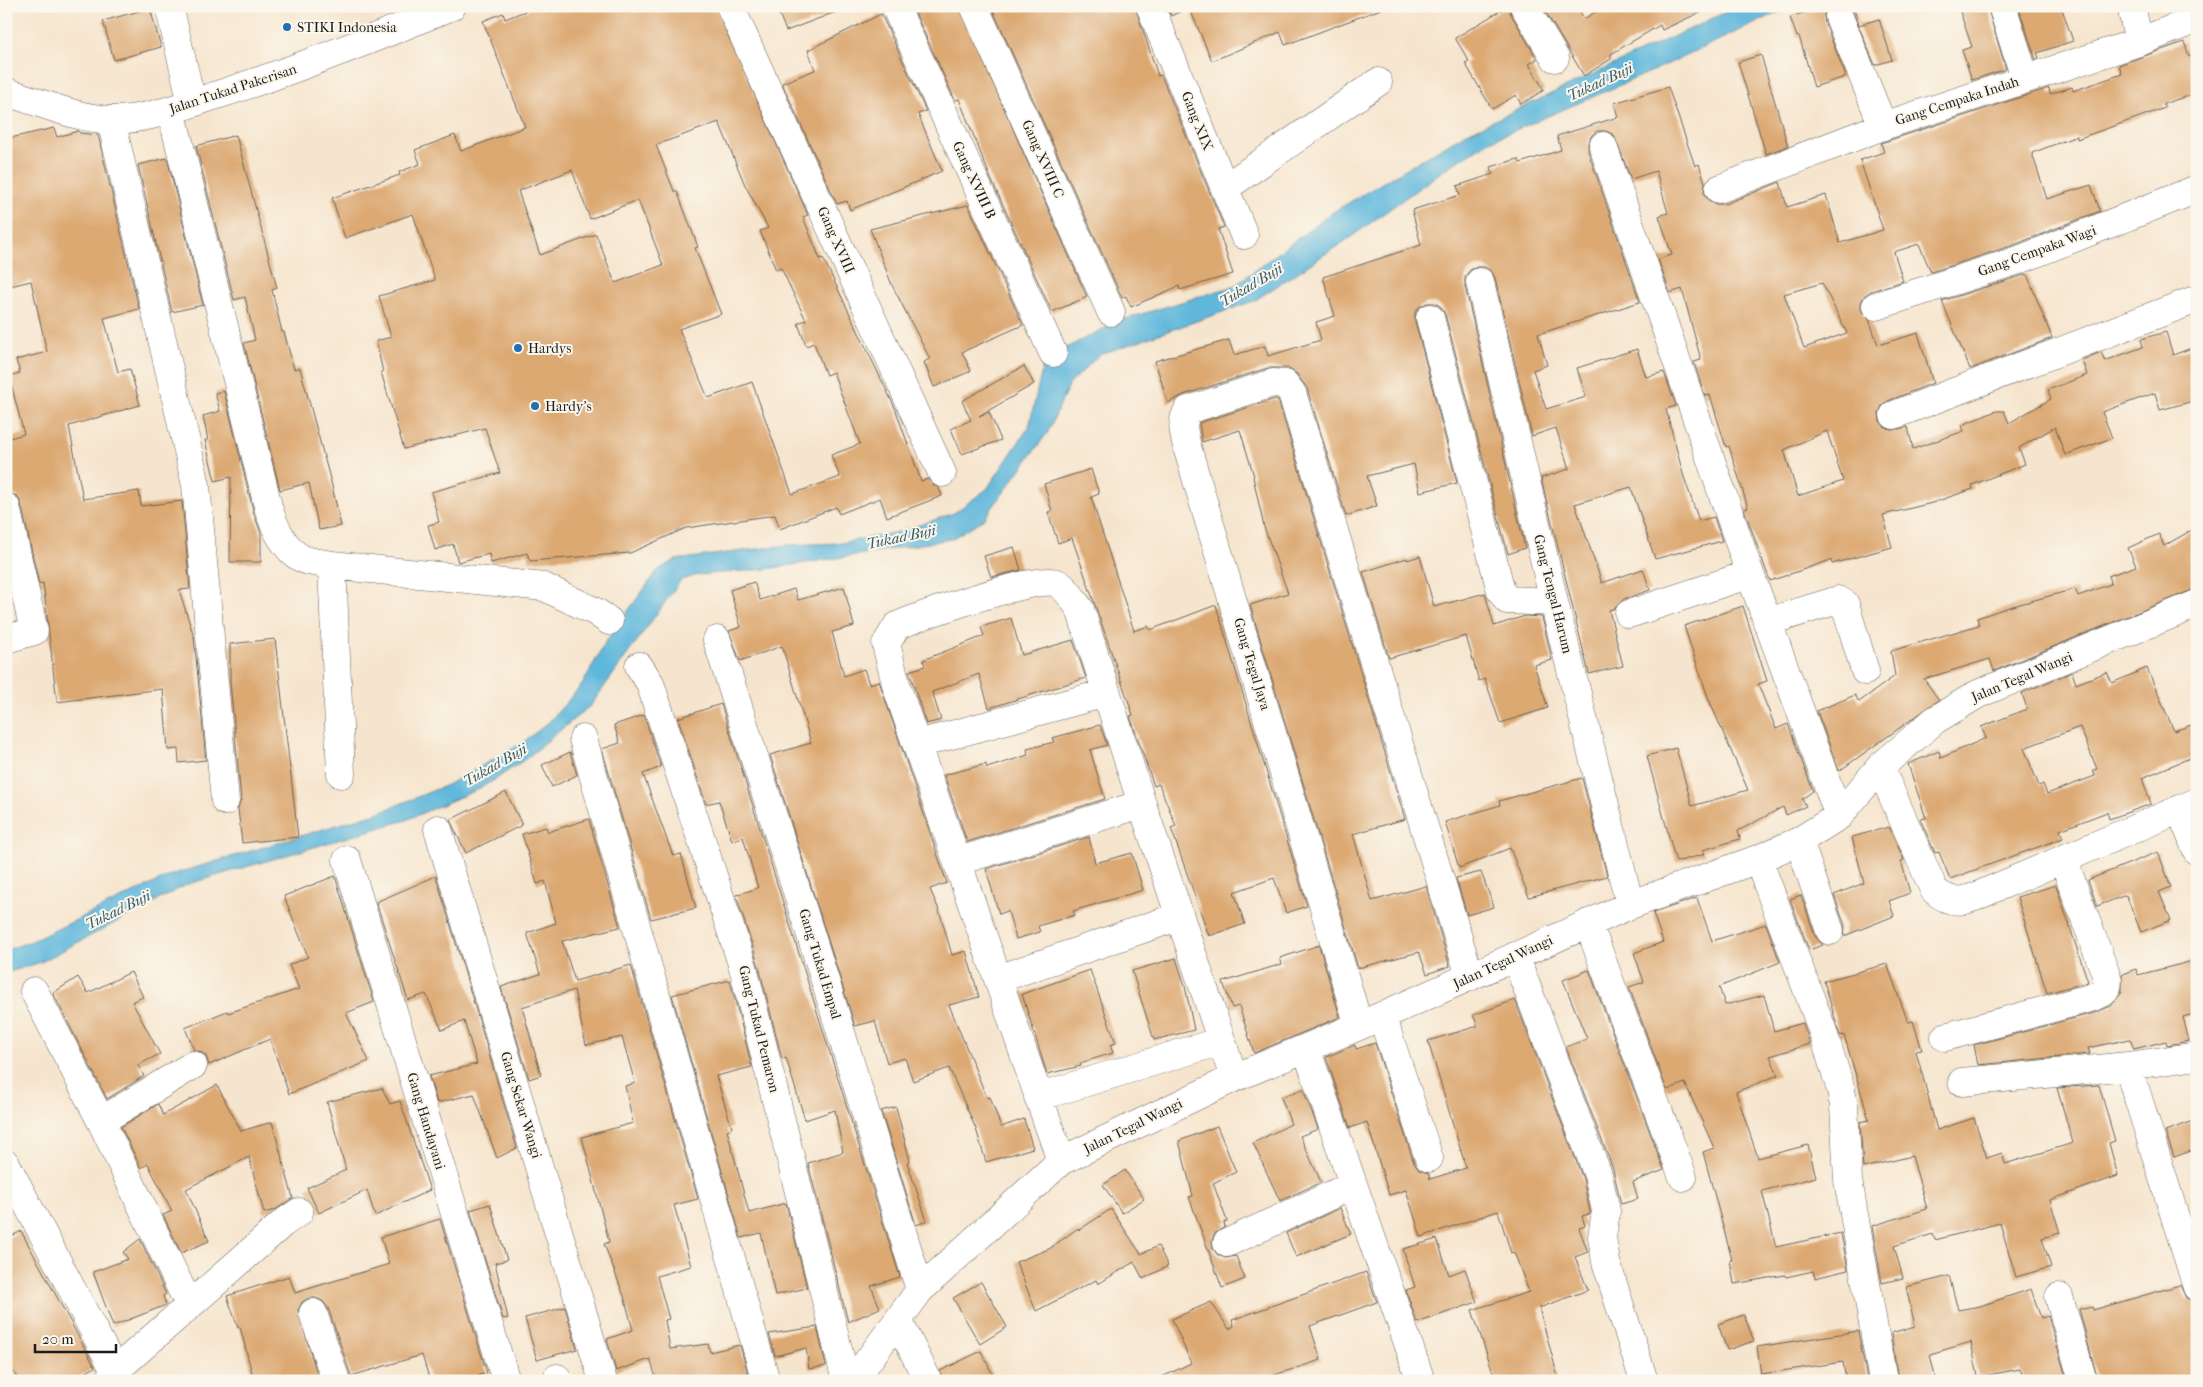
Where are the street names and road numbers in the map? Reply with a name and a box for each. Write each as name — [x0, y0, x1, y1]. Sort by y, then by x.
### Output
street label: Jalan Tukad Pakerisan — [166, 60, 299, 118]
street label: Gang Cempaka Indah — [1893, 73, 2021, 129]
street label: Gang XIX — [1177, 89, 1217, 153]
street label: Gang XVIII C — [1018, 117, 1068, 201]
street label: Gang XVIII B — [949, 139, 999, 221]
street label: Gang XVIII — [814, 204, 859, 277]
street label: Gang Cempaka Wagi — [1976, 222, 2098, 280]
street label: Gang Tengal Harum — [1530, 533, 1576, 656]
street label: Gang Tegal Jaya — [1230, 616, 1274, 713]
street label: Jalan Tegal Wangi — [1968, 648, 2075, 706]
street label: Gang Tukad Empal — [795, 907, 845, 1021]
street label: Jalan Tegal Wangi — [1450, 931, 1556, 993]
street label: Gang Tukad Pemaron — [735, 964, 783, 1094]
street label: Gang Sekar Wangi — [497, 1050, 545, 1160]
street label: Gang Handayani — [403, 1070, 449, 1172]
street label: Jalan Tegal Wangi — [1080, 1095, 1185, 1158]

